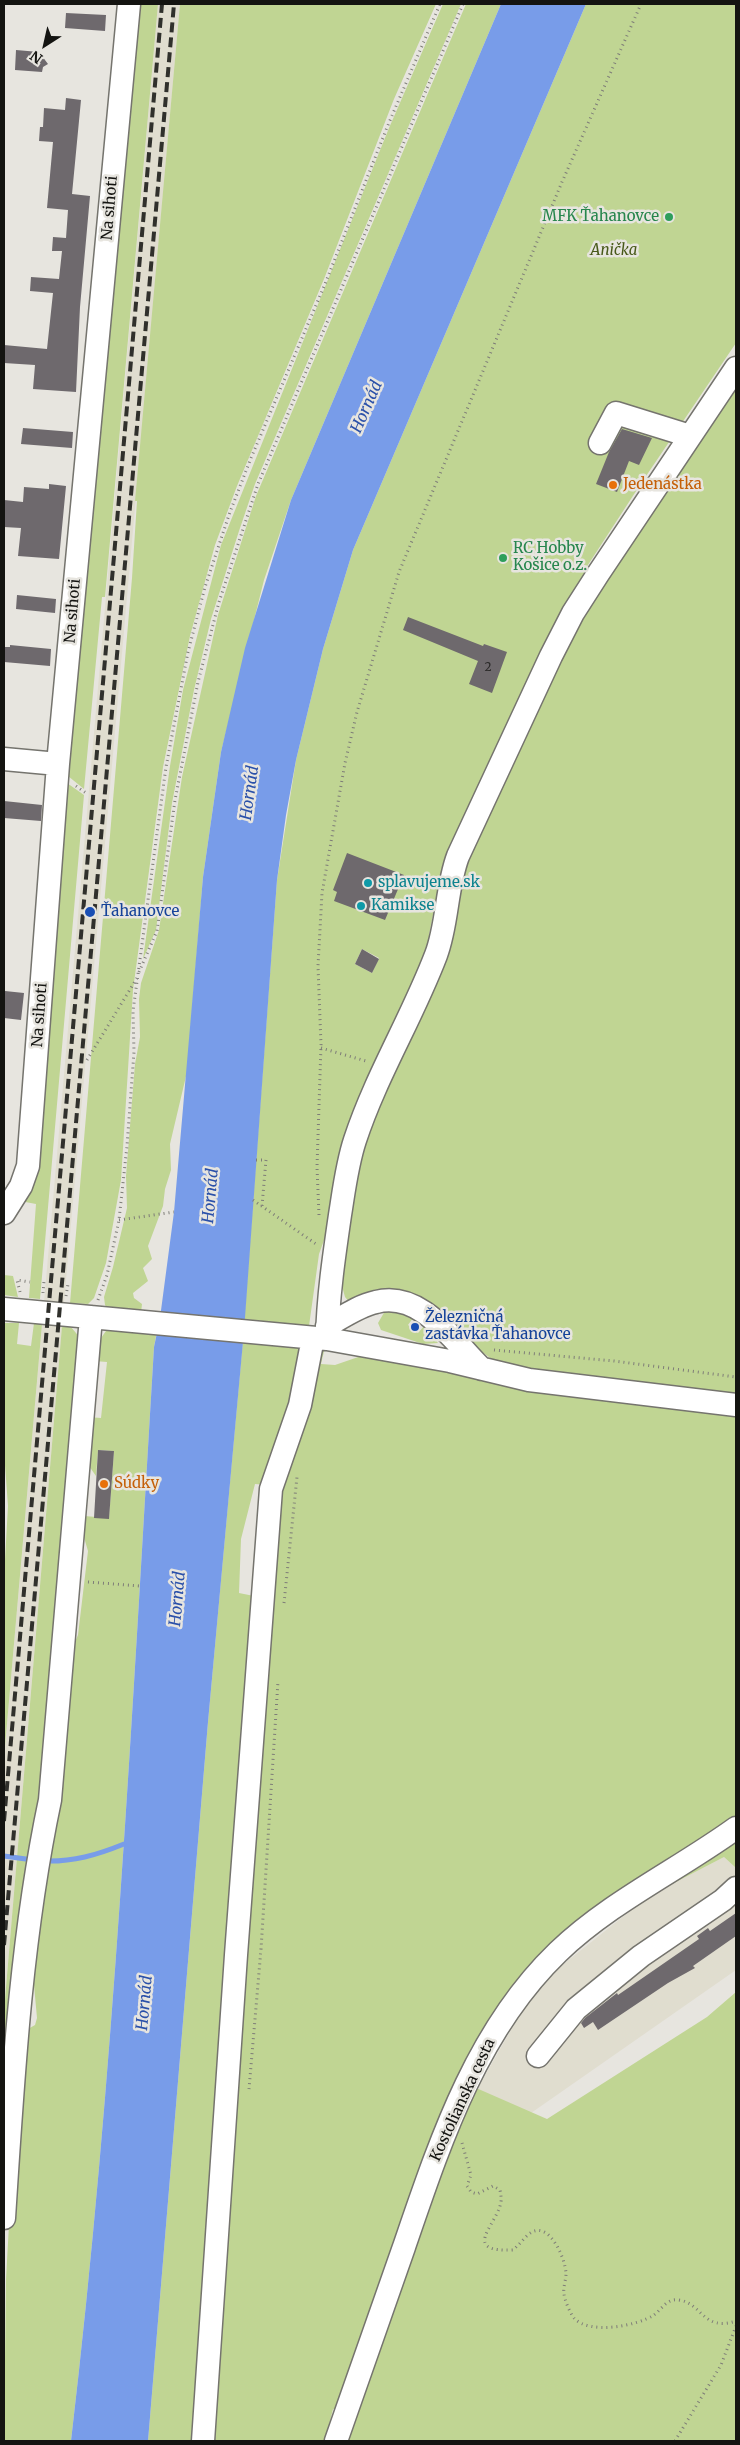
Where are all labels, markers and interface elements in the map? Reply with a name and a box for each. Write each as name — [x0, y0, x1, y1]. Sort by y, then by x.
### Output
north arrow — [20, 20, 70, 70]
text: N — [27, 47, 46, 68]
street label: Na sihoti — [98, 175, 122, 241]
place label: MFK Ťahanovce — [542, 208, 659, 226]
marker: MFK Ťahanovce — [663, 211, 675, 223]
park label: Anička — [591, 242, 637, 260]
water label: Hornád — [347, 378, 387, 436]
place label: Jedenástka — [623, 476, 702, 494]
marker: Jedenástka — [607, 479, 619, 491]
place label: RC Hobby Košice o.z. — [513, 540, 587, 575]
marker: RC Hobby Košice o.z. — [497, 552, 509, 564]
street label: Na sihoti — [61, 578, 85, 644]
house number: 2 — [484, 661, 492, 675]
water label: Hornád — [237, 764, 263, 822]
place label: splavujeme.sk — [378, 874, 480, 892]
marker: splavujeme.sk — [362, 877, 374, 889]
place label: Kamikse — [371, 897, 434, 915]
marker: Kamikse — [355, 900, 367, 912]
place label: Ťahanovce — [101, 903, 179, 921]
marker: Ťahanovce — [83, 905, 97, 919]
street label: Na sihoti — [29, 982, 51, 1048]
water label: Hornád — [199, 1168, 223, 1224]
place label: Železničná zastávka Ťahanovce — [425, 1309, 571, 1344]
marker: Železničná zastávka Ťahanovce — [409, 1321, 421, 1333]
place label: Súdky — [114, 1475, 159, 1493]
marker: Súdky — [98, 1478, 110, 1490]
water label: Hornád — [166, 1571, 190, 1627]
water label: Hornád — [133, 1975, 157, 2031]
street label: Kostolianska cesta — [427, 2036, 499, 2164]

